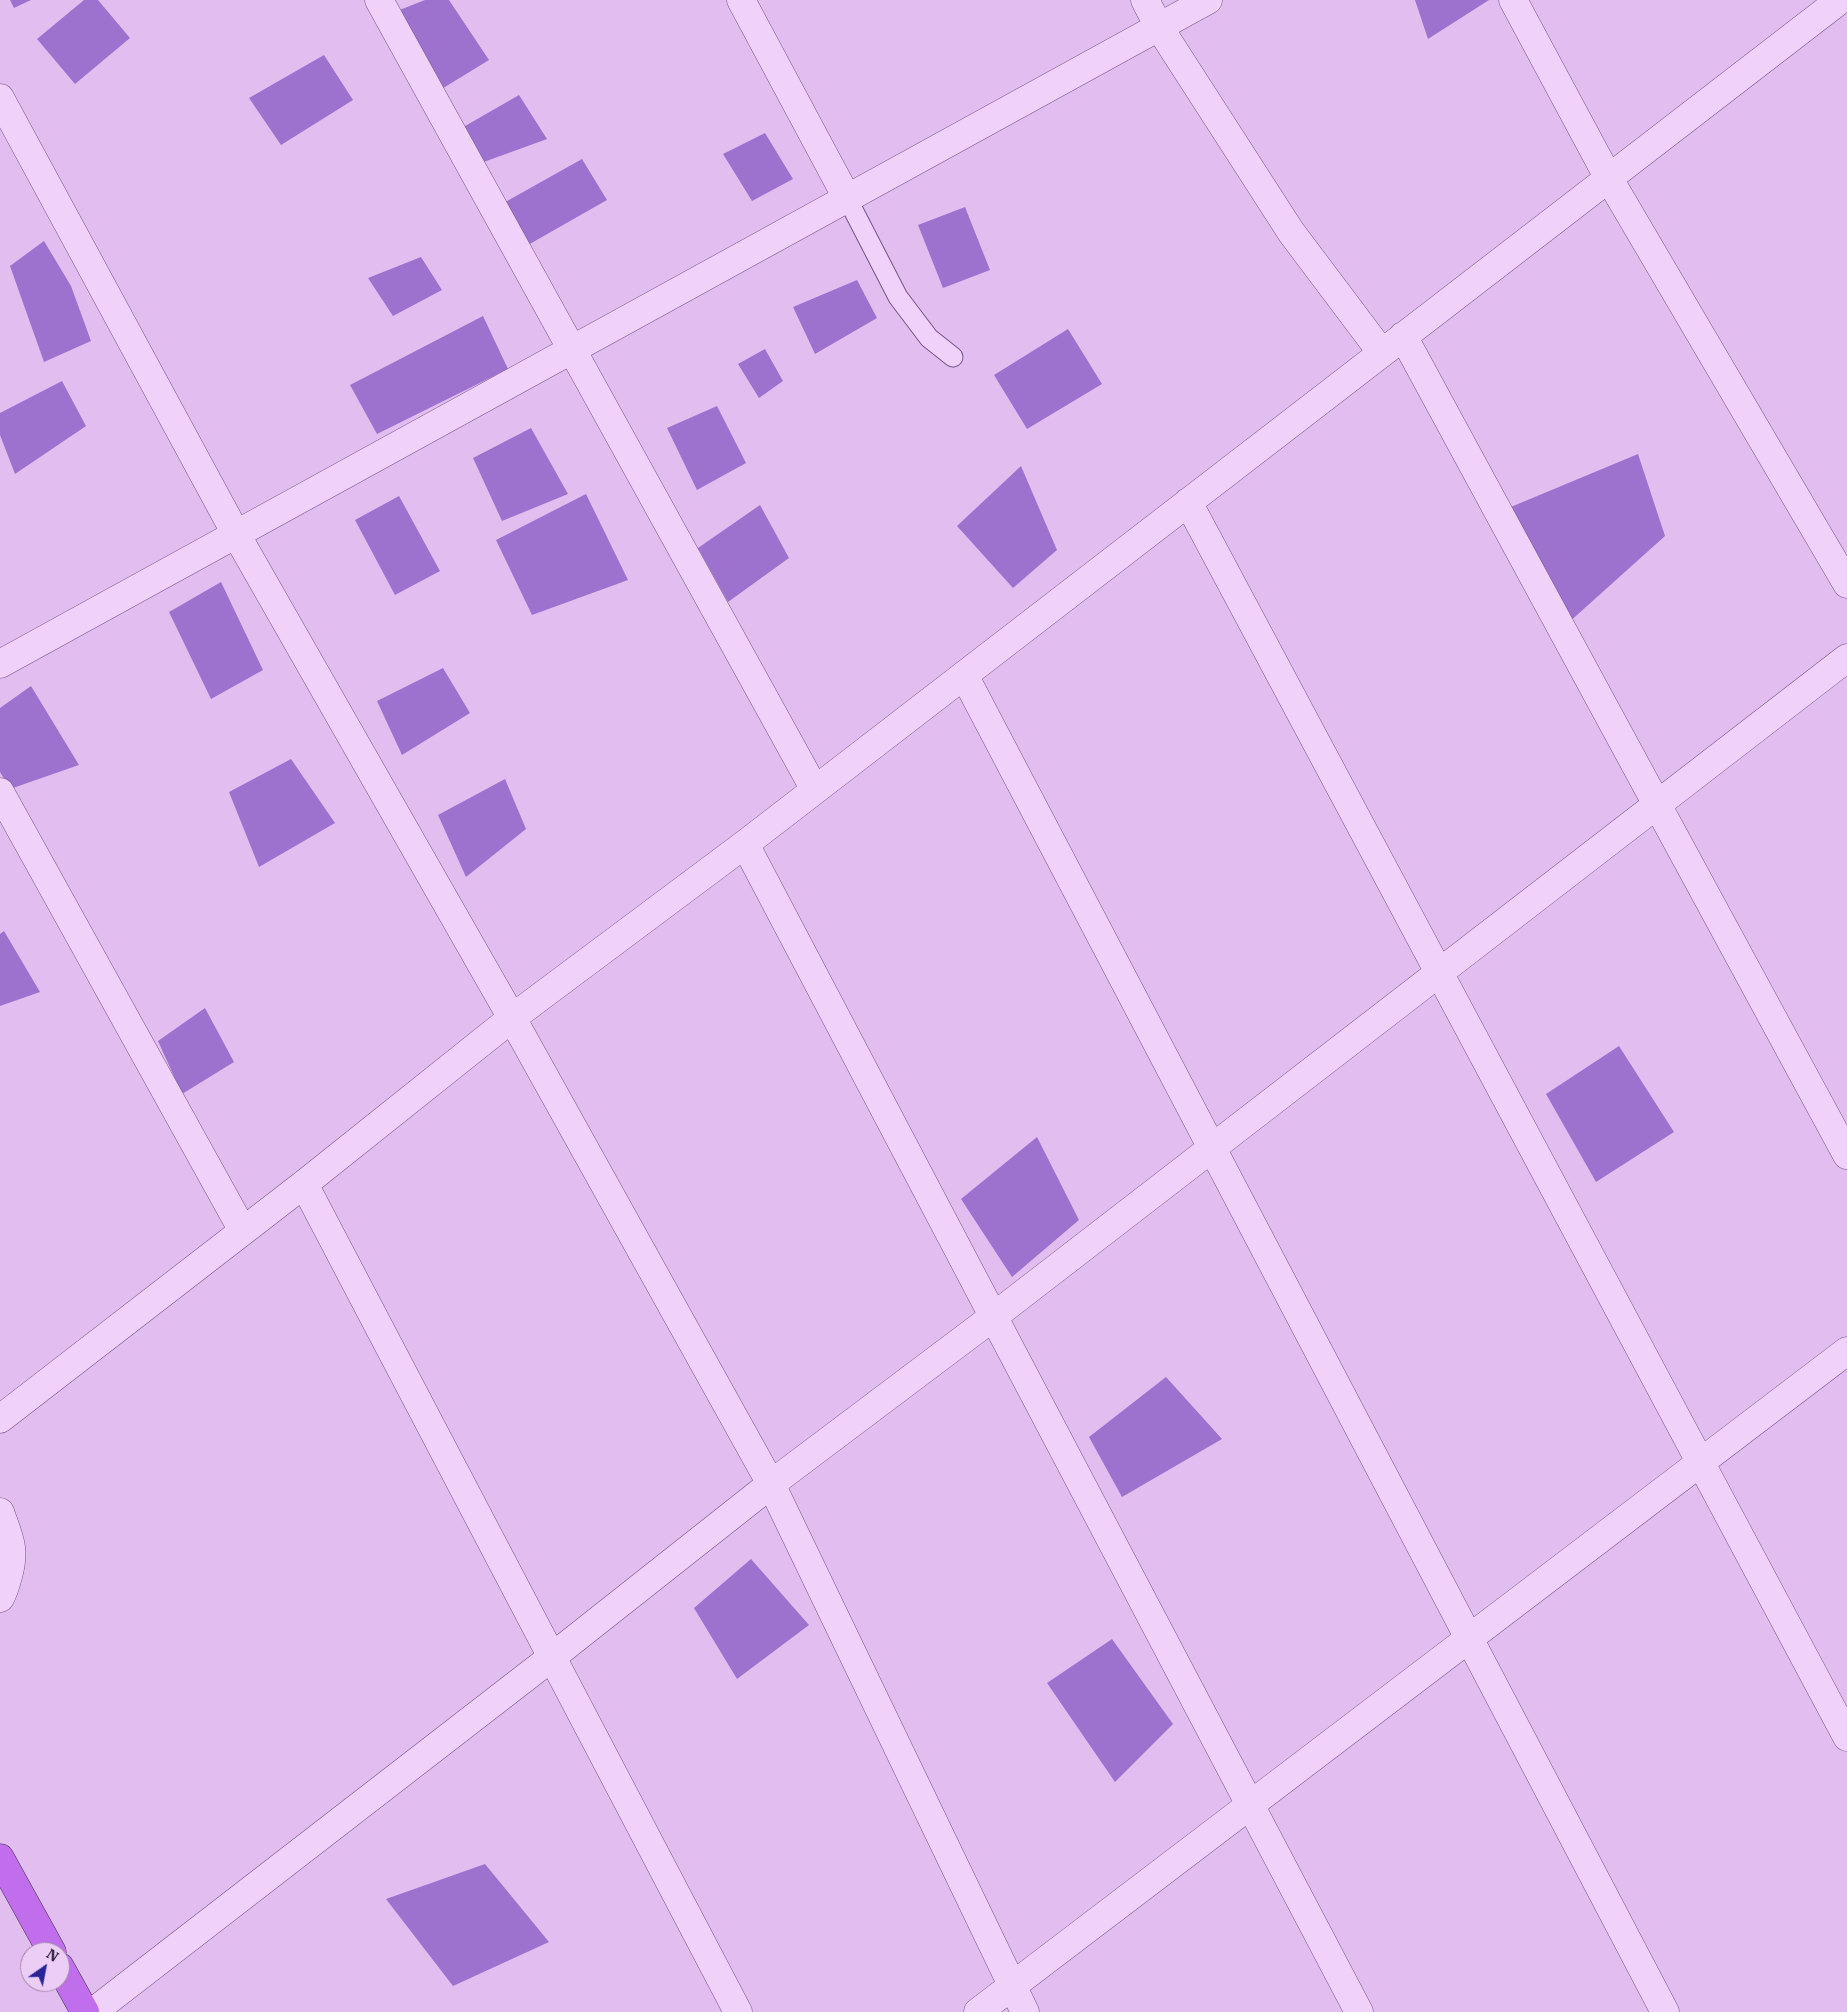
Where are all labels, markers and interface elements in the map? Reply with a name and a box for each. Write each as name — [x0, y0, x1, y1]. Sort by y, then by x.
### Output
north arrow — [20, 1942, 70, 1992]
text: N — [43, 1945, 62, 1966]

